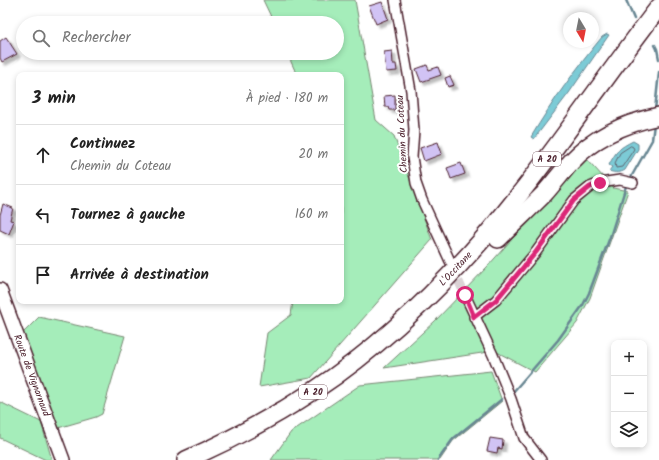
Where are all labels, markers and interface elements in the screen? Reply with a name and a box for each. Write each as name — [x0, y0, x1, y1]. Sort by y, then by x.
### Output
north arrow — [563, 12, 599, 48]
search box — [16, 16, 344, 60]
text: Rechercher — [62, 26, 130, 50]
icon: search — [30, 27, 52, 49]
text: 3 min — [32, 85, 76, 112]
text: À pied · 180 m — [246, 88, 328, 109]
street label: Chemin du Coteau — [392, 95, 412, 173]
text: Continuez — [70, 132, 135, 156]
icon: ahead — [32, 144, 54, 166]
text: 20 m — [298, 144, 328, 165]
road number: A 20 — [533, 152, 561, 166]
text: Chemin du Coteau — [70, 156, 171, 177]
route end — [591, 174, 609, 192]
text: Tournez à gauche — [70, 203, 185, 227]
icon: left — [32, 204, 54, 226]
text: 160 m — [295, 204, 328, 225]
street label: L'Occitane — [435, 247, 476, 290]
text: Arrivée à destination — [70, 263, 209, 287]
icon: arrive — [32, 264, 54, 286]
route start — [456, 286, 474, 304]
street label: Route de Vignarnaud — [9, 332, 55, 420]
map controls — [611, 340, 647, 448]
button: + — [611, 340, 647, 376]
button: − — [611, 376, 647, 412]
road number: A 20 — [299, 385, 327, 399]
button: layers — [611, 412, 647, 448]

